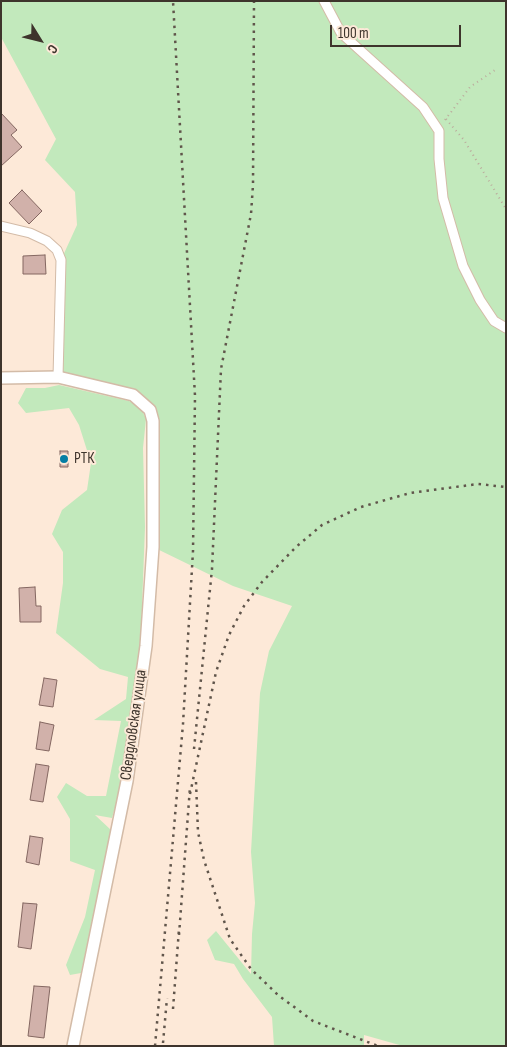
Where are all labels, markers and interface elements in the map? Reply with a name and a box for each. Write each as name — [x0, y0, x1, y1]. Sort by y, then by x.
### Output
north arrow — [15, 15, 65, 65]
scale bar — [332, 15, 463, 47]
text: 100 m — [338, 24, 369, 43]
text: С — [44, 41, 62, 57]
place label: РТК — [74, 449, 94, 469]
marker: РТК — [58, 453, 70, 465]
street label: Свердловская улица — [117, 668, 151, 782]

